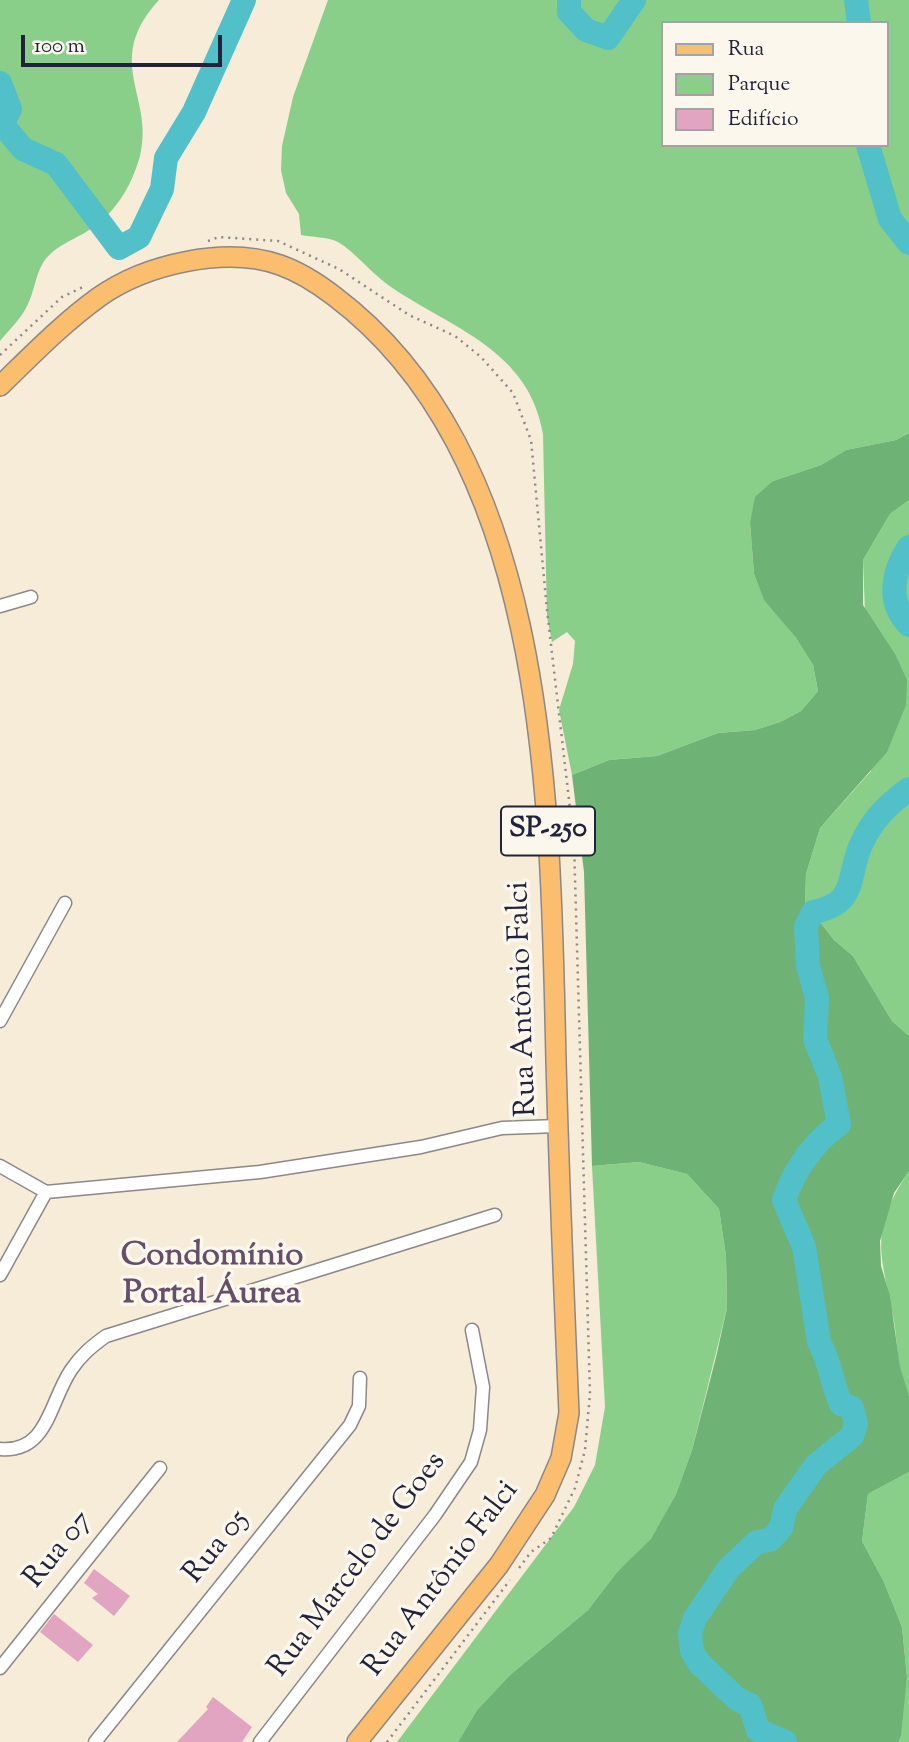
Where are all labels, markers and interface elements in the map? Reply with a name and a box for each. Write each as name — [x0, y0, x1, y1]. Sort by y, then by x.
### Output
scale bar — [24, 21, 226, 65]
legend — [660, 21, 888, 147]
text: 100 m — [34, 32, 85, 62]
text: Rua — [728, 35, 764, 65]
text: Parque — [728, 70, 790, 100]
text: Edifício — [728, 105, 798, 135]
road number: SP-250 — [501, 806, 595, 856]
street label: Rua Antônio Falci — [503, 881, 547, 1117]
district label: Condomínio Portal Áurea — [121, 1238, 303, 1316]
street label: Rua Marcelo de Goes — [263, 1446, 455, 1686]
street label: Rua Antônio Falci — [358, 1475, 528, 1685]
street label: Rua 05 — [177, 1504, 259, 1592]
street label: Rua 07 — [18, 1505, 102, 1597]

